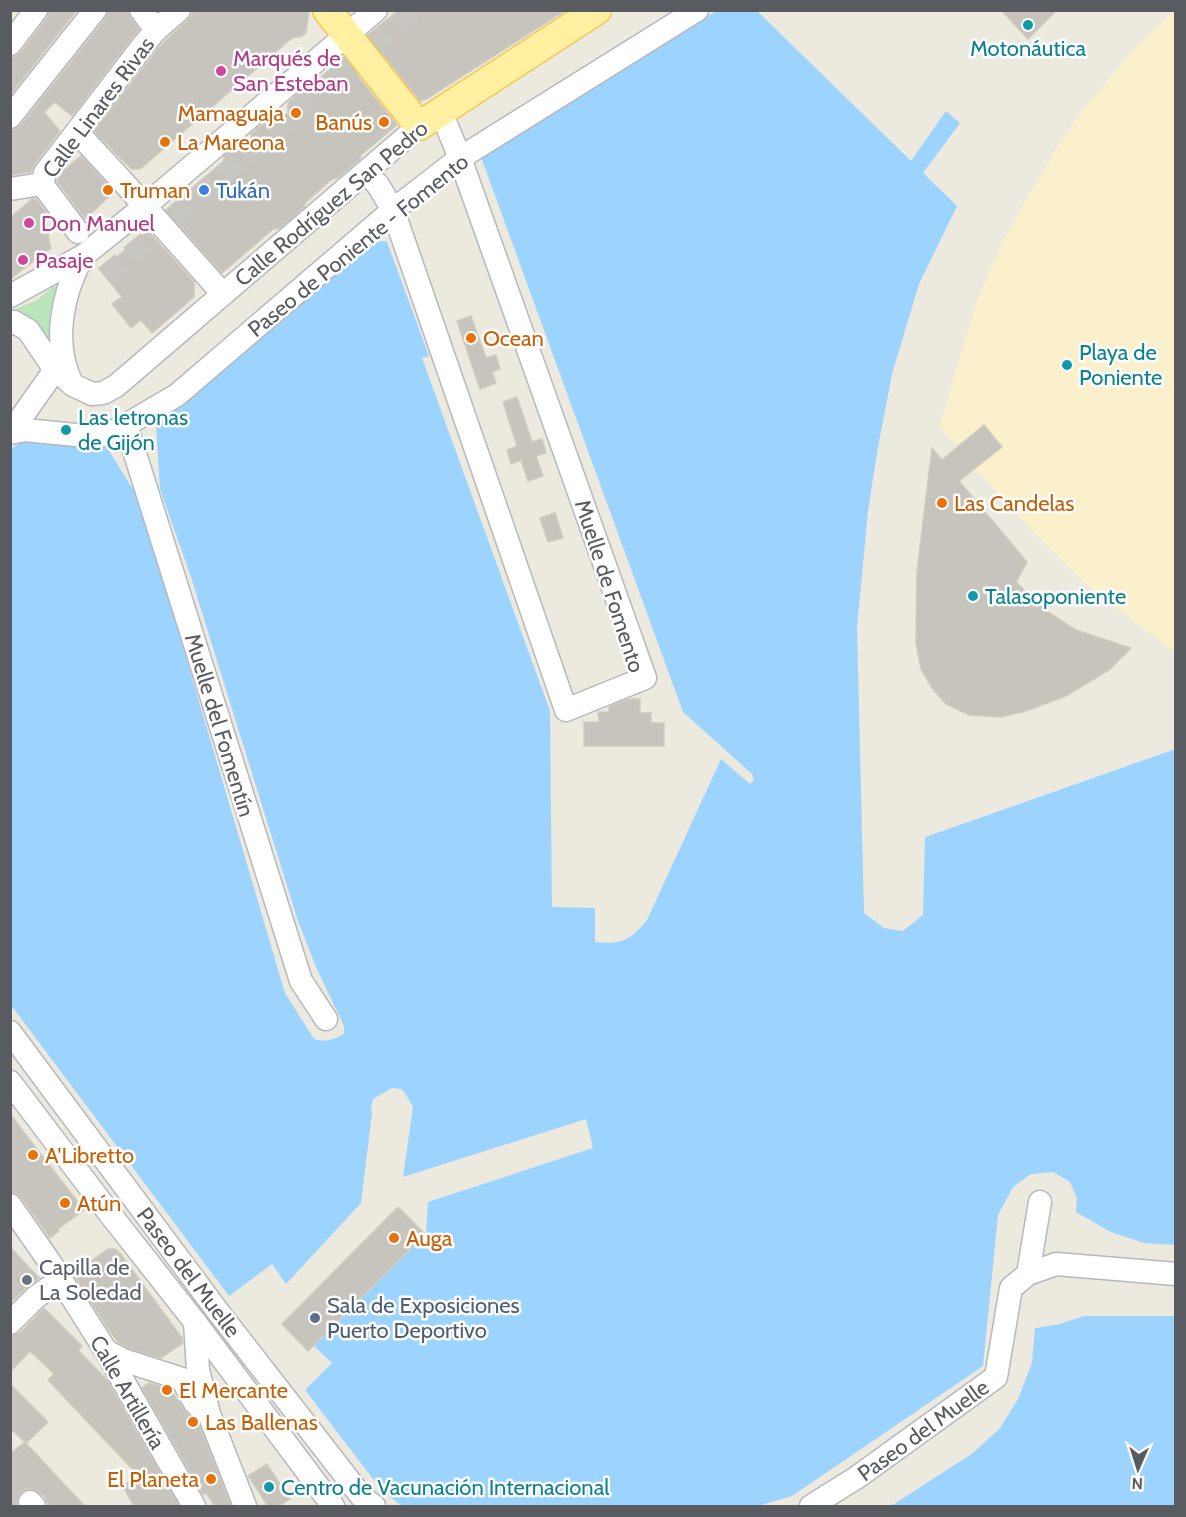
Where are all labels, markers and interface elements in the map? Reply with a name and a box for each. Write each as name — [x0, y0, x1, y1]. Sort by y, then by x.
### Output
marker: Motonáutica — [1021, 18, 1035, 32]
street label: Calle Linares Rivas — [37, 32, 160, 183]
place label: Motonáutica — [970, 35, 1086, 62]
place label: Marqués de San Esteban — [233, 45, 349, 97]
marker: Marqués de San Esteban — [214, 64, 228, 78]
place label: Mamaguaja — [178, 100, 284, 127]
marker: Mamaguaja — [289, 106, 303, 120]
place label: Banús — [315, 109, 372, 136]
street label: Calle Rodríguez San Pedro — [229, 115, 433, 292]
marker: Banús — [377, 115, 391, 129]
place label: La Mareona — [177, 129, 285, 156]
marker: La Mareona — [158, 135, 172, 149]
street label: Paseo de Poniente - Fomento — [243, 148, 474, 343]
place label: Truman — [120, 177, 190, 204]
place label: Tukán — [216, 177, 270, 204]
marker: Truman — [101, 183, 115, 197]
marker: Tukán — [197, 183, 211, 197]
place label: Don Manuel — [41, 210, 156, 237]
marker: Don Manuel — [22, 216, 36, 230]
place label: Pasaje — [35, 247, 93, 274]
marker: Pasaje — [16, 253, 30, 267]
place label: Ocean — [483, 325, 544, 352]
marker: Ocean — [464, 331, 478, 345]
place label: Playa de Poniente — [1079, 339, 1162, 391]
marker: Playa de Poniente — [1060, 358, 1074, 372]
place label: Las letronas de Gijón — [78, 404, 188, 456]
marker: Las letronas de Gijón — [59, 423, 73, 437]
place label: Las Candelas — [954, 490, 1074, 517]
street label: Muelle de Fomento — [569, 496, 650, 676]
marker: Las Candelas — [935, 496, 949, 510]
place label: Talasoponiente — [985, 583, 1126, 610]
marker: Talasoponiente — [966, 589, 980, 603]
street label: Muelle del Fomentín — [179, 630, 260, 820]
place label: A'Libretto — [45, 1142, 134, 1169]
marker: A'Libretto — [26, 1148, 40, 1162]
place label: Atún — [77, 1190, 121, 1217]
marker: Atún — [58, 1196, 72, 1210]
street label: Paseo del Muelle — [131, 1202, 246, 1343]
place label: Auga — [406, 1225, 453, 1252]
marker: Auga — [387, 1231, 401, 1245]
place label: Capilla de La Soledad — [39, 1254, 142, 1306]
marker: Capilla de La Soledad — [20, 1273, 34, 1287]
place label: Sala de Exposiciones Puerto Deportivo — [327, 1292, 520, 1344]
marker: Sala de Exposiciones Puerto Deportivo — [308, 1311, 322, 1325]
street label: Calle Artillería — [84, 1331, 171, 1454]
street label: Paseo del Muelle — [852, 1374, 994, 1487]
place label: El Mercante — [179, 1377, 288, 1404]
marker: El Mercante — [160, 1383, 174, 1397]
place label: Las Ballenas — [205, 1409, 318, 1436]
marker: Las Ballenas — [186, 1415, 200, 1429]
north arrow — [1108, 1439, 1168, 1499]
place label: El Planeta — [107, 1466, 199, 1493]
marker: El Planeta — [204, 1472, 218, 1486]
place label: Centro de Vacunación Internacional — [281, 1474, 610, 1501]
text: N — [1131, 1474, 1143, 1493]
marker: Centro de Vacunación Internacional — [262, 1480, 276, 1494]

